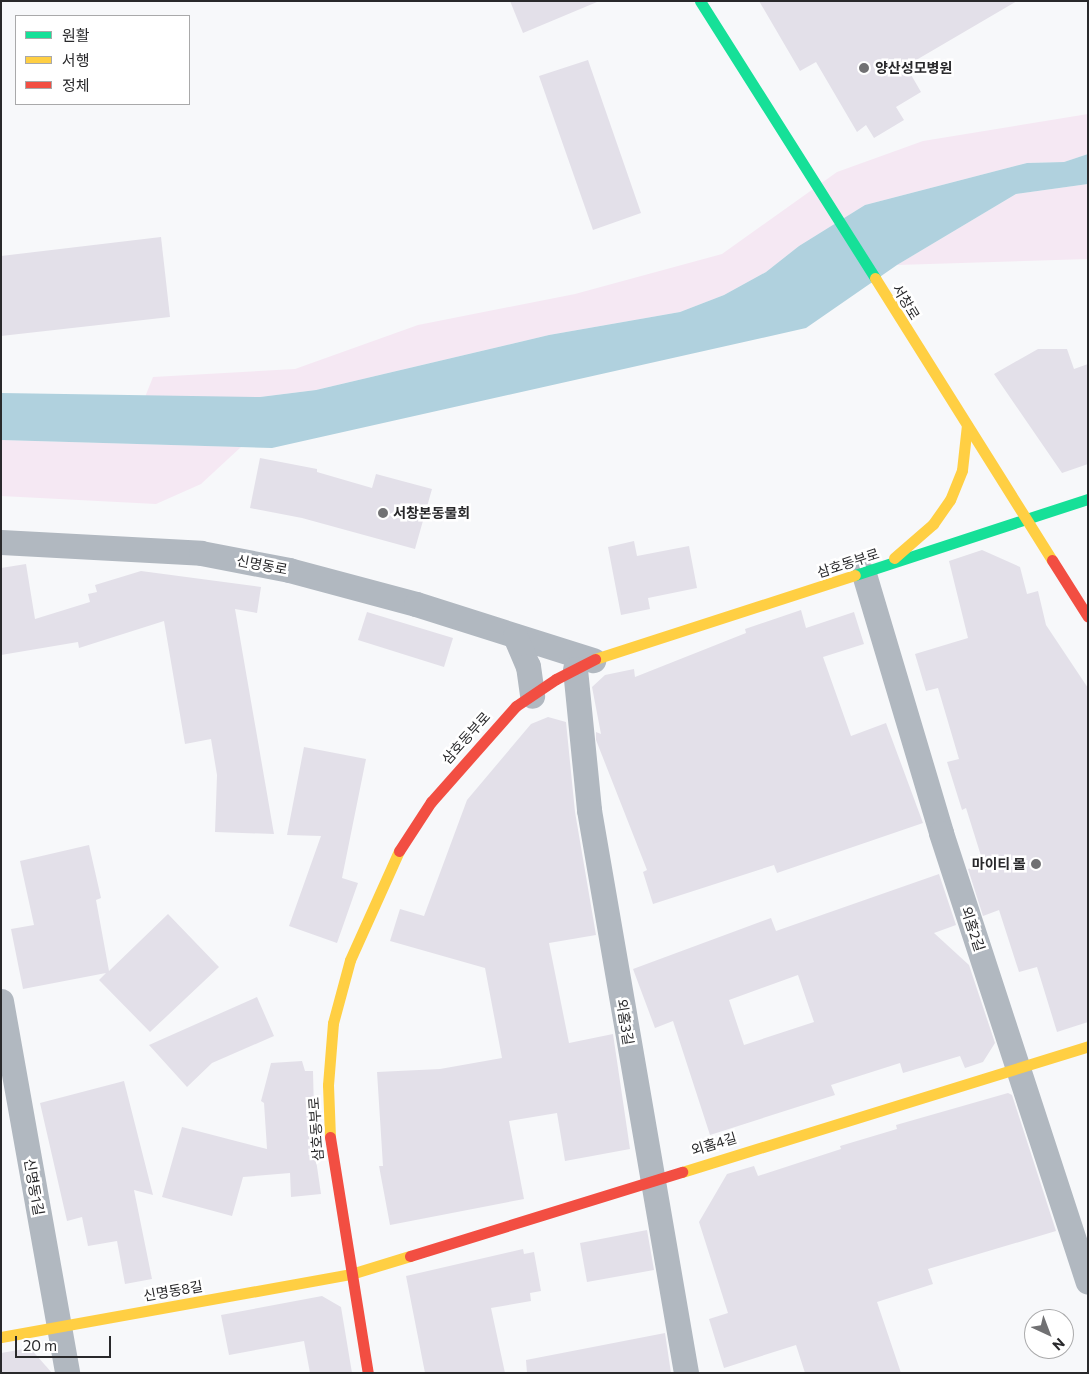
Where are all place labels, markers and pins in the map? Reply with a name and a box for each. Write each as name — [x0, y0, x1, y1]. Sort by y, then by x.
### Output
place label: 양산성모병원 — [875, 60, 952, 76]
marker: 양산성모병원 — [857, 61, 871, 75]
place label: 서창본동물회 — [393, 505, 470, 521]
marker: 서창본동물회 — [377, 507, 389, 519]
place label: 마이티 볼 — [972, 856, 1026, 872]
marker: 마이티 볼 — [1030, 858, 1042, 870]

